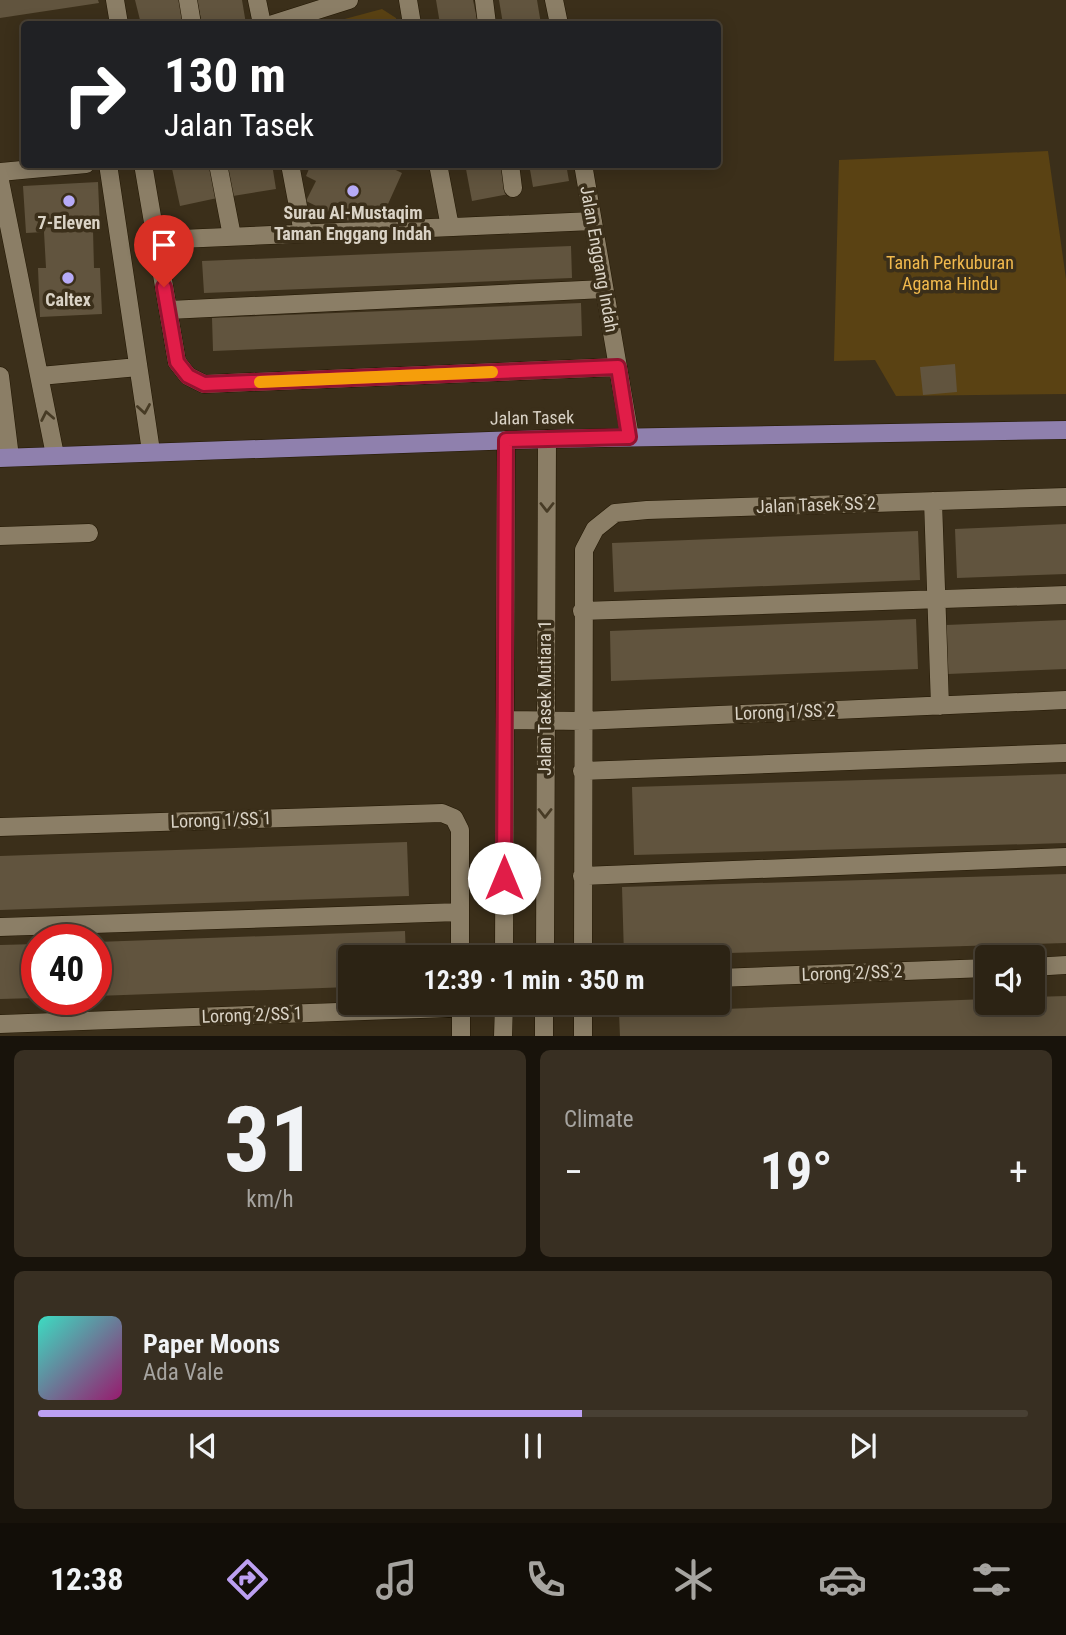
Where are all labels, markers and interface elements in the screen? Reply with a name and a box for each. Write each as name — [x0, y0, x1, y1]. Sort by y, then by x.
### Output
text: 130 m — [164, 47, 286, 104]
icon: right — [49, 49, 140, 140]
text: Jalan Tasek — [164, 106, 314, 144]
marker: Surau Al-Mustaqim Taman Enggang Indah — [345, 183, 361, 199]
street label: Jalan Enggang Indah — [576, 184, 623, 334]
marker: 7-Eleven — [61, 193, 77, 209]
place label: Surau Al-Mustaqim Taman Enggang Indah — [274, 202, 432, 244]
place label: 7-Eleven — [38, 212, 100, 233]
pin — [134, 215, 194, 287]
icon: arrive — [145, 226, 183, 264]
park label: Tanah Perkuburan Agama Hindu — [886, 252, 1014, 294]
marker: Caltex — [60, 270, 76, 286]
place label: Caltex — [45, 289, 91, 310]
one-way arrow — [136, 403, 151, 415]
street label: Jalan Tasek — [490, 406, 574, 429]
one-way arrow — [41, 410, 56, 422]
street label: Jalan Tasek SS 2 — [756, 492, 876, 517]
one-way arrow — [539, 502, 554, 513]
street label: Jalan Tasek Mutiara 1 — [534, 620, 555, 776]
street label: Lorong 1/SS 2 — [734, 699, 836, 724]
street label: Lorong 1/SS 1 — [170, 807, 272, 832]
one-way arrow — [537, 808, 553, 819]
position arrow — [467, 841, 541, 915]
speed limit sign: 40 — [21, 924, 112, 1015]
map controls — [975, 945, 1045, 1015]
button: sound — [975, 945, 1045, 1015]
street label: Lorong 2/SS 2 — [801, 960, 903, 985]
text: 12:39 · 1 min · 350 m — [424, 965, 644, 995]
street label: Lorong 2/SS 1 — [201, 1002, 303, 1027]
text: 31 — [224, 1087, 316, 1193]
text: Climate — [564, 1106, 634, 1133]
text: 19° — [760, 1141, 832, 1202]
text: − — [564, 1150, 583, 1194]
text: + — [1009, 1150, 1028, 1194]
text: km/h — [246, 1186, 294, 1213]
text: Paper Moons — [143, 1329, 280, 1359]
text: Ada Vale — [143, 1359, 223, 1386]
icon: previous — [184, 1427, 222, 1465]
icon: pause — [514, 1427, 552, 1465]
icon: next — [844, 1427, 882, 1465]
icon: directions — [223, 1555, 272, 1604]
icon: music — [372, 1555, 421, 1604]
icon: phone — [521, 1555, 570, 1604]
icon: climate — [669, 1555, 718, 1604]
icon: car — [818, 1555, 867, 1604]
icon: filters — [967, 1555, 1016, 1604]
text: 12:38 — [50, 1560, 123, 1598]

